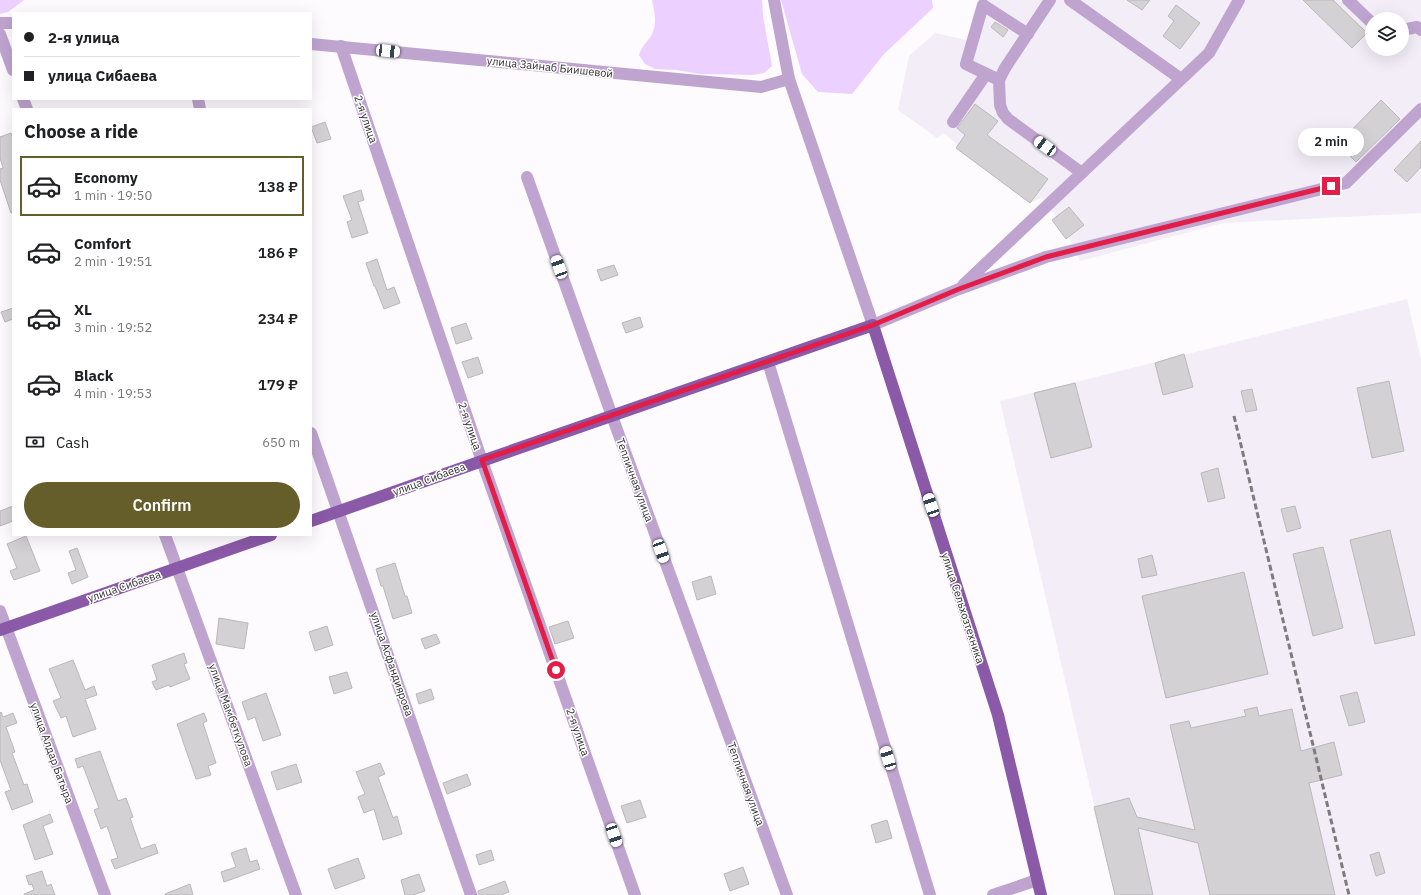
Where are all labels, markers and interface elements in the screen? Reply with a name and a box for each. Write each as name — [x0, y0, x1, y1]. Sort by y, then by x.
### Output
map controls — [1365, 12, 1409, 56]
button: layers — [1365, 12, 1409, 56]
text: 2-я улица — [48, 28, 119, 47]
car — [375, 44, 401, 58]
street label: улица Зайнаб Биишевой — [486, 53, 614, 81]
text: улица Сибаева — [48, 66, 157, 85]
street label: 2-я улица — [351, 93, 381, 145]
text: Choose a ride — [24, 120, 138, 143]
callout: 2 min — [1298, 128, 1364, 156]
text: 2 min — [1314, 133, 1348, 150]
car — [1032, 134, 1058, 158]
icon: car — [26, 168, 62, 204]
text: Economy — [74, 168, 138, 187]
text: 138 ₽ — [258, 177, 298, 196]
route end — [1322, 177, 1340, 195]
text: 1 min · 19:50 — [74, 187, 152, 204]
icon: car — [26, 234, 62, 270]
text: Comfort — [74, 234, 131, 253]
text: 186 ₽ — [258, 243, 298, 262]
text: 2 min · 19:51 — [74, 253, 152, 270]
car — [549, 254, 569, 280]
icon: car — [26, 300, 62, 336]
text: XL — [74, 300, 92, 319]
text: 234 ₽ — [258, 309, 298, 328]
text: 3 min · 19:52 — [74, 319, 152, 336]
icon: car — [26, 366, 62, 402]
text: Black — [74, 366, 114, 385]
text: 179 ₽ — [258, 375, 298, 394]
text: 4 min · 19:53 — [74, 385, 152, 402]
street label: 2-я улица — [455, 400, 485, 452]
icon: cash — [24, 431, 46, 453]
text: Cash — [56, 433, 89, 452]
text: 650 m — [262, 434, 300, 451]
street label: Тепличная улица — [613, 436, 657, 524]
street label: улица Сибаева — [391, 459, 467, 499]
button: Confirm — [24, 482, 300, 528]
car — [922, 492, 940, 518]
car — [651, 538, 671, 564]
street label: улица Сельхозтехника — [938, 551, 988, 665]
street label: улица Сибаева — [86, 567, 163, 605]
street label: улица Асфандиярова — [368, 610, 417, 718]
route start — [547, 661, 565, 679]
street label: улица Мамбеткулова — [206, 662, 256, 768]
street label: улица Алдар Батыра — [27, 701, 77, 805]
street label: 2-я улица — [563, 706, 593, 758]
street label: Тепличная улица — [724, 740, 768, 828]
car — [879, 745, 897, 771]
car — [604, 822, 624, 848]

